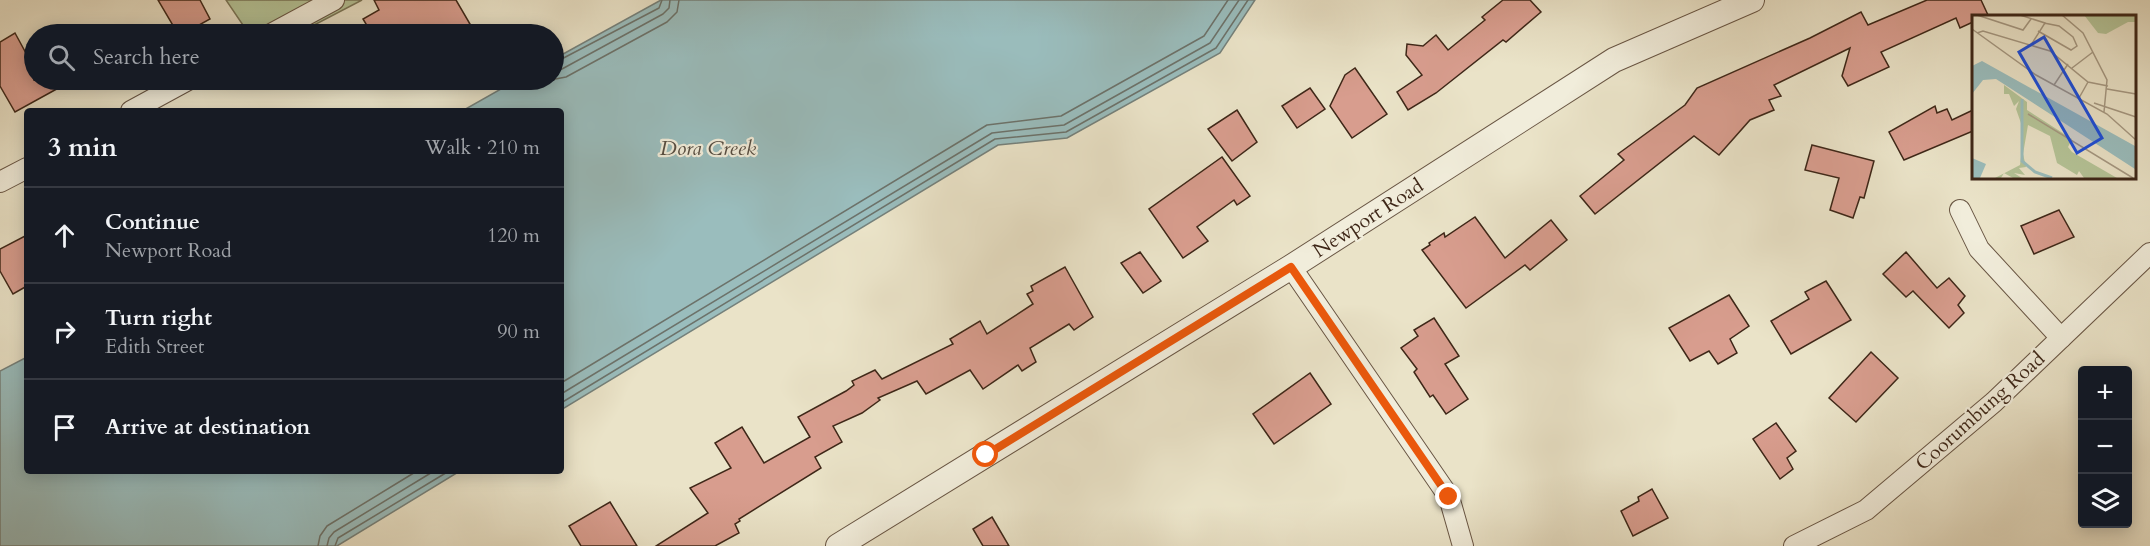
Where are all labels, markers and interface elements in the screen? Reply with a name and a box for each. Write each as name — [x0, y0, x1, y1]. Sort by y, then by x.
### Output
inset map — [1972, 15, 2135, 178]
search box — [24, 24, 564, 90]
icon: search — [45, 41, 78, 74]
text: Search here — [93, 42, 200, 72]
text: 3 min — [48, 130, 117, 165]
text: Walk · 210 m — [425, 134, 540, 161]
water label: Dora Creek — [660, 134, 757, 163]
street label: Newport Road — [1308, 172, 1429, 264]
text: Continue — [105, 207, 200, 237]
icon: ahead — [48, 219, 81, 252]
text: 120 m — [487, 222, 540, 249]
text: Newport Road — [105, 237, 232, 264]
text: Turn right — [105, 303, 212, 333]
icon: right — [48, 315, 81, 348]
text: 90 m — [497, 318, 540, 345]
text: Edith Street — [105, 333, 204, 360]
street label: Coorumbung Road — [1909, 345, 2051, 476]
map controls — [2078, 366, 2132, 528]
button: + — [2078, 366, 2132, 420]
icon: arrive — [48, 411, 81, 444]
text: Arrive at destination — [105, 412, 310, 442]
button: − — [2078, 420, 2132, 474]
route start — [972, 441, 998, 467]
button: layers — [2078, 474, 2132, 528]
route end — [1435, 483, 1461, 509]

